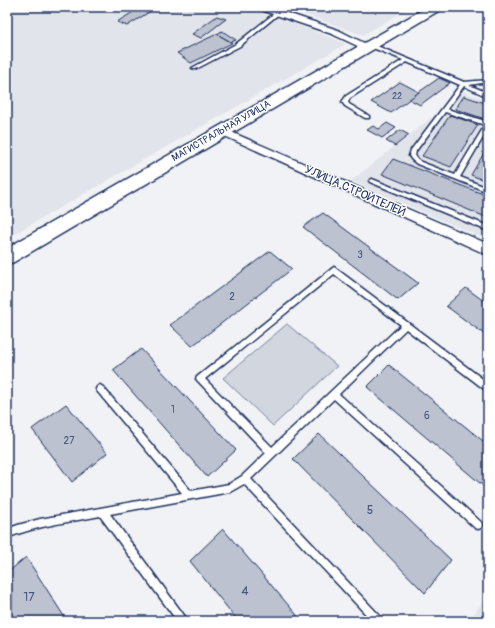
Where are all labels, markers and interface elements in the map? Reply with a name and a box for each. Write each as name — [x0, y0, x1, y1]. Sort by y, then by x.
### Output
house number: 22 — [392, 91, 402, 102]
street label: МАГИСТРАЛЬНАЯ УЛИЦА — [169, 98, 273, 164]
street label: УЛИЦА СТРОИТЕЛЕЙ — [302, 162, 408, 220]
house number: 3 — [357, 249, 363, 261]
house number: 2 — [229, 291, 235, 303]
house number: 1 — [171, 404, 175, 416]
house number: 6 — [424, 410, 430, 422]
house number: 27 — [64, 435, 75, 447]
house number: 5 — [367, 503, 373, 518]
house number: 4 — [242, 584, 249, 599]
house number: 17 — [23, 590, 35, 605]

